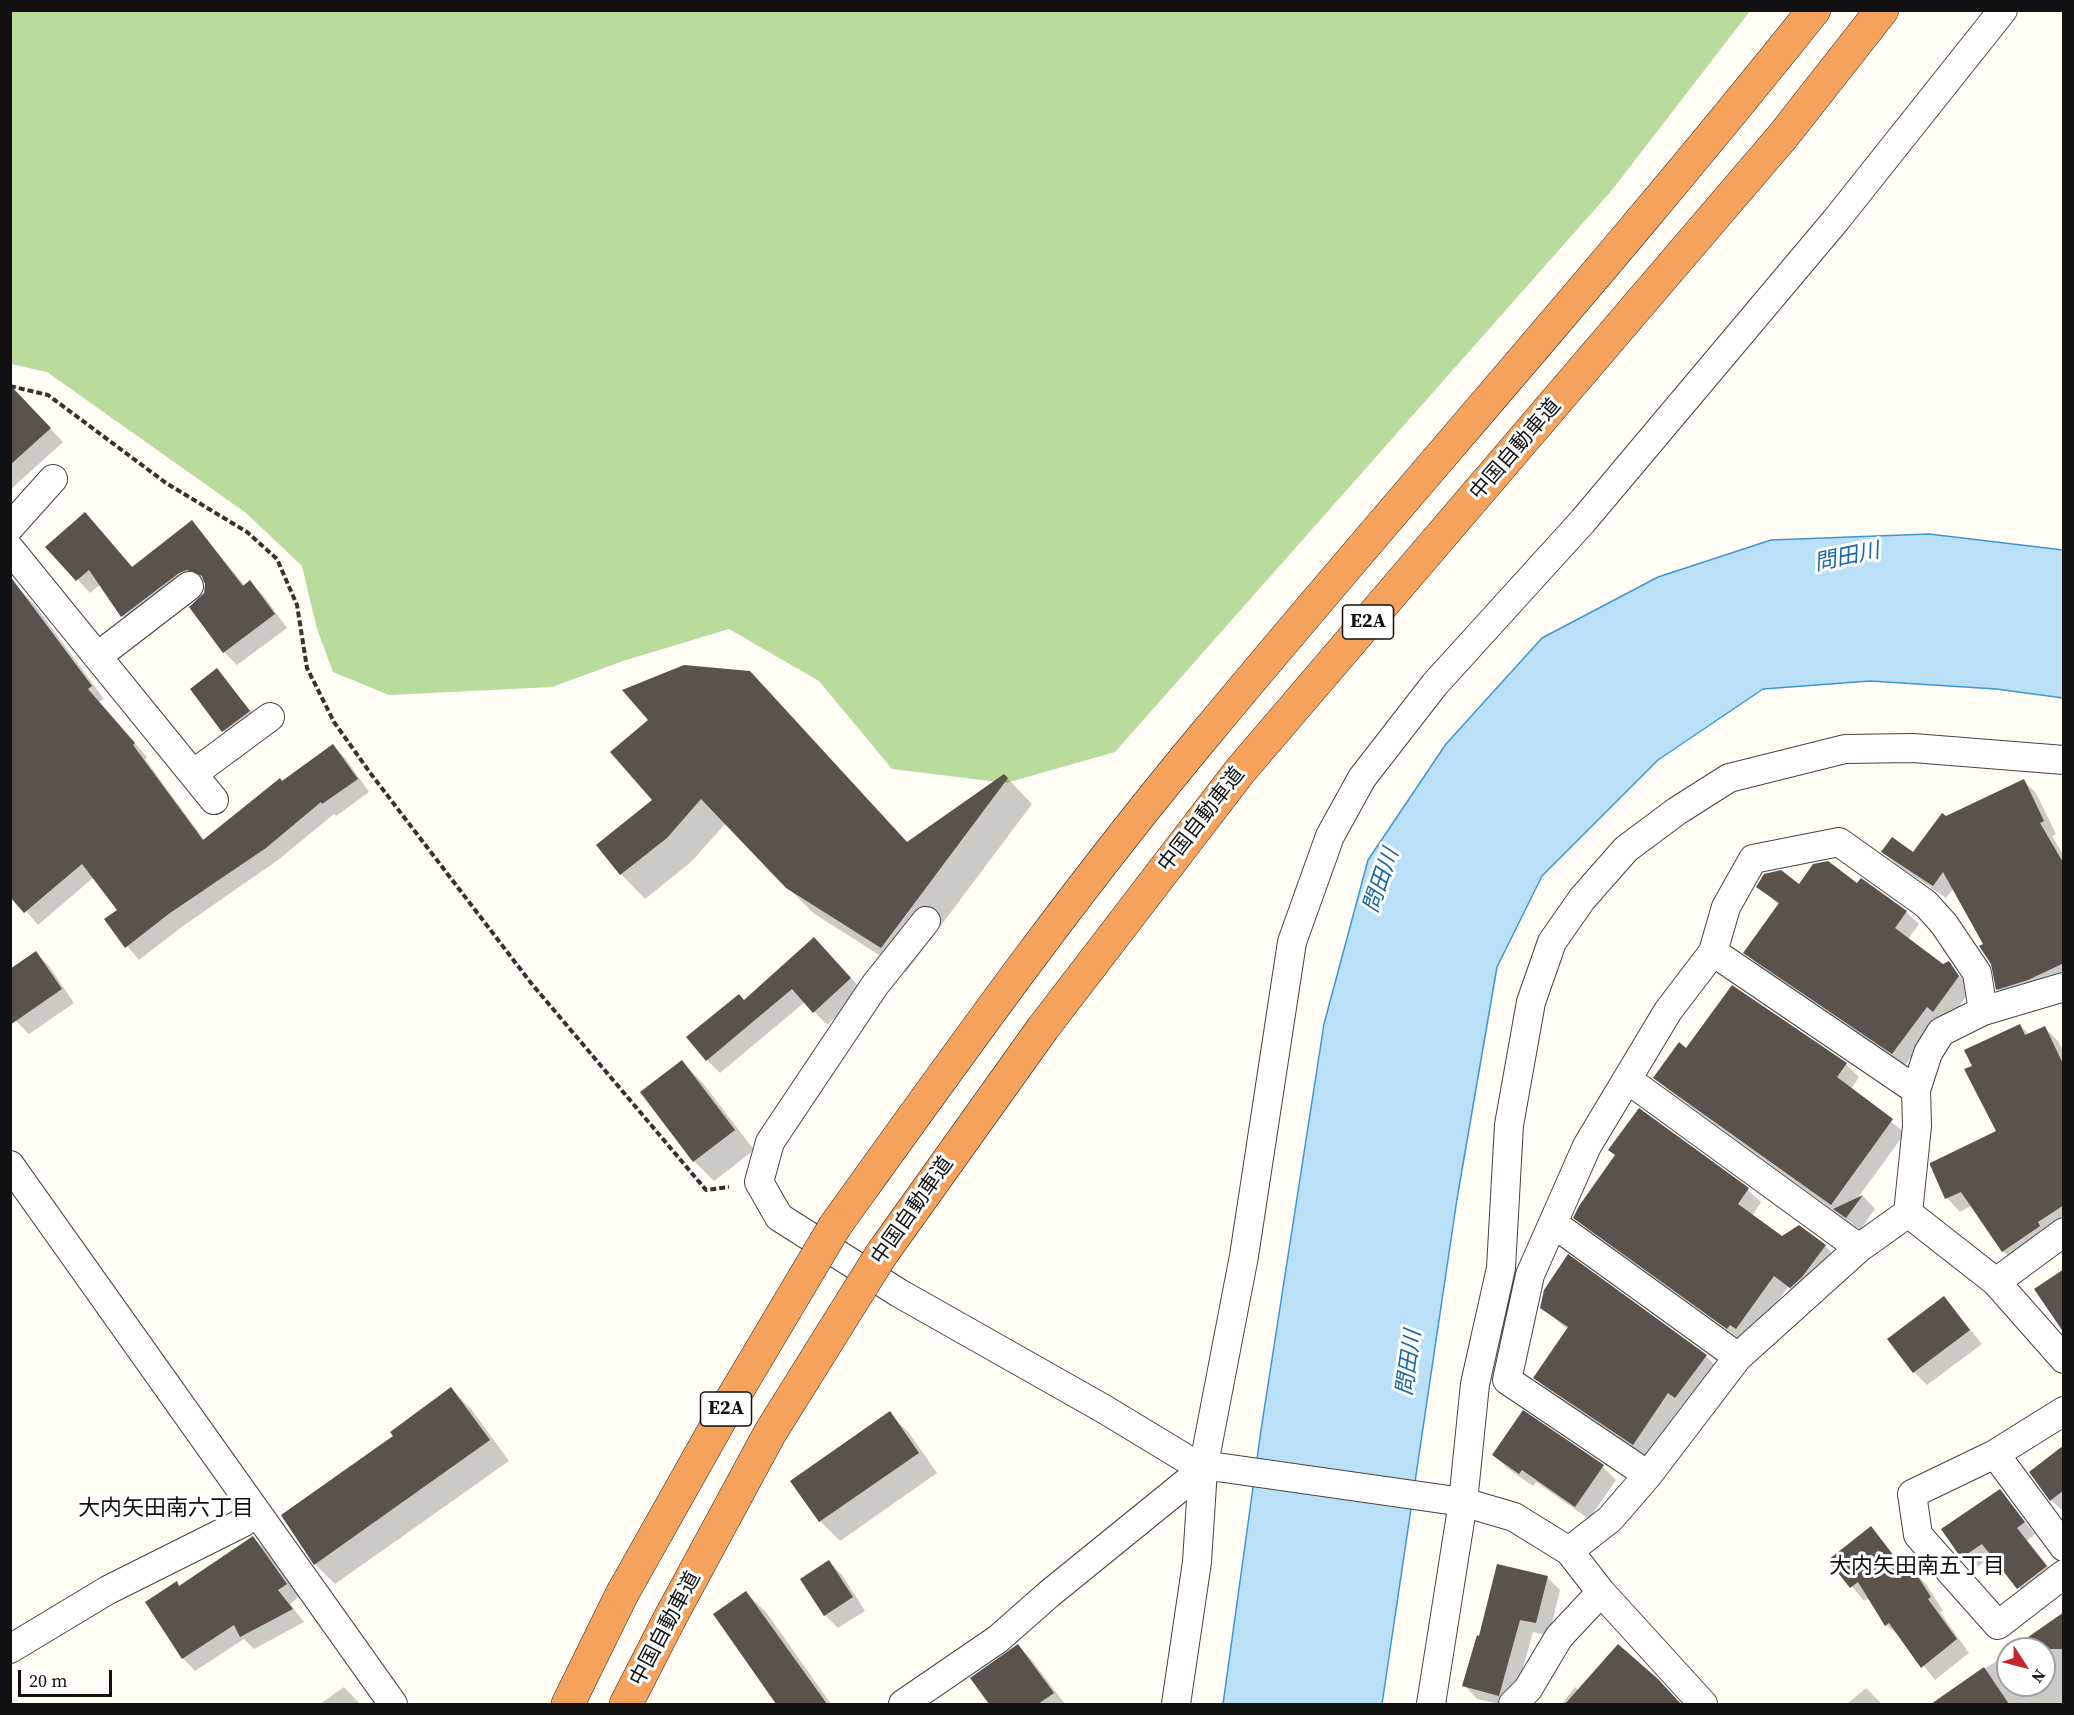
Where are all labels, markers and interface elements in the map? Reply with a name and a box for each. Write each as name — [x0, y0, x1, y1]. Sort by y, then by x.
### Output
street label: 中国自動車道 — [1465, 394, 1567, 506]
water label: 問田川 — [1812, 538, 1882, 578]
road number: E2A — [1342, 605, 1394, 639]
street label: 中国自動車道 — [1153, 763, 1251, 877]
water label: 問田川 — [1359, 846, 1405, 916]
street label: 中国自動車道 — [867, 1152, 959, 1270]
water label: 問田川 — [1392, 1328, 1428, 1398]
road number: E2A — [700, 1392, 752, 1426]
district label: 大内矢田南六丁目 — [78, 1496, 254, 1522]
district label: 大内矢田南五丁目 — [1829, 1554, 2005, 1580]
street label: 中国自動車道 — [625, 1567, 707, 1691]
north arrow — [1996, 1637, 2056, 1697]
scale bar — [21, 1658, 116, 1696]
text: N — [2027, 1665, 2051, 1688]
text: 20 m — [29, 1668, 67, 1693]

